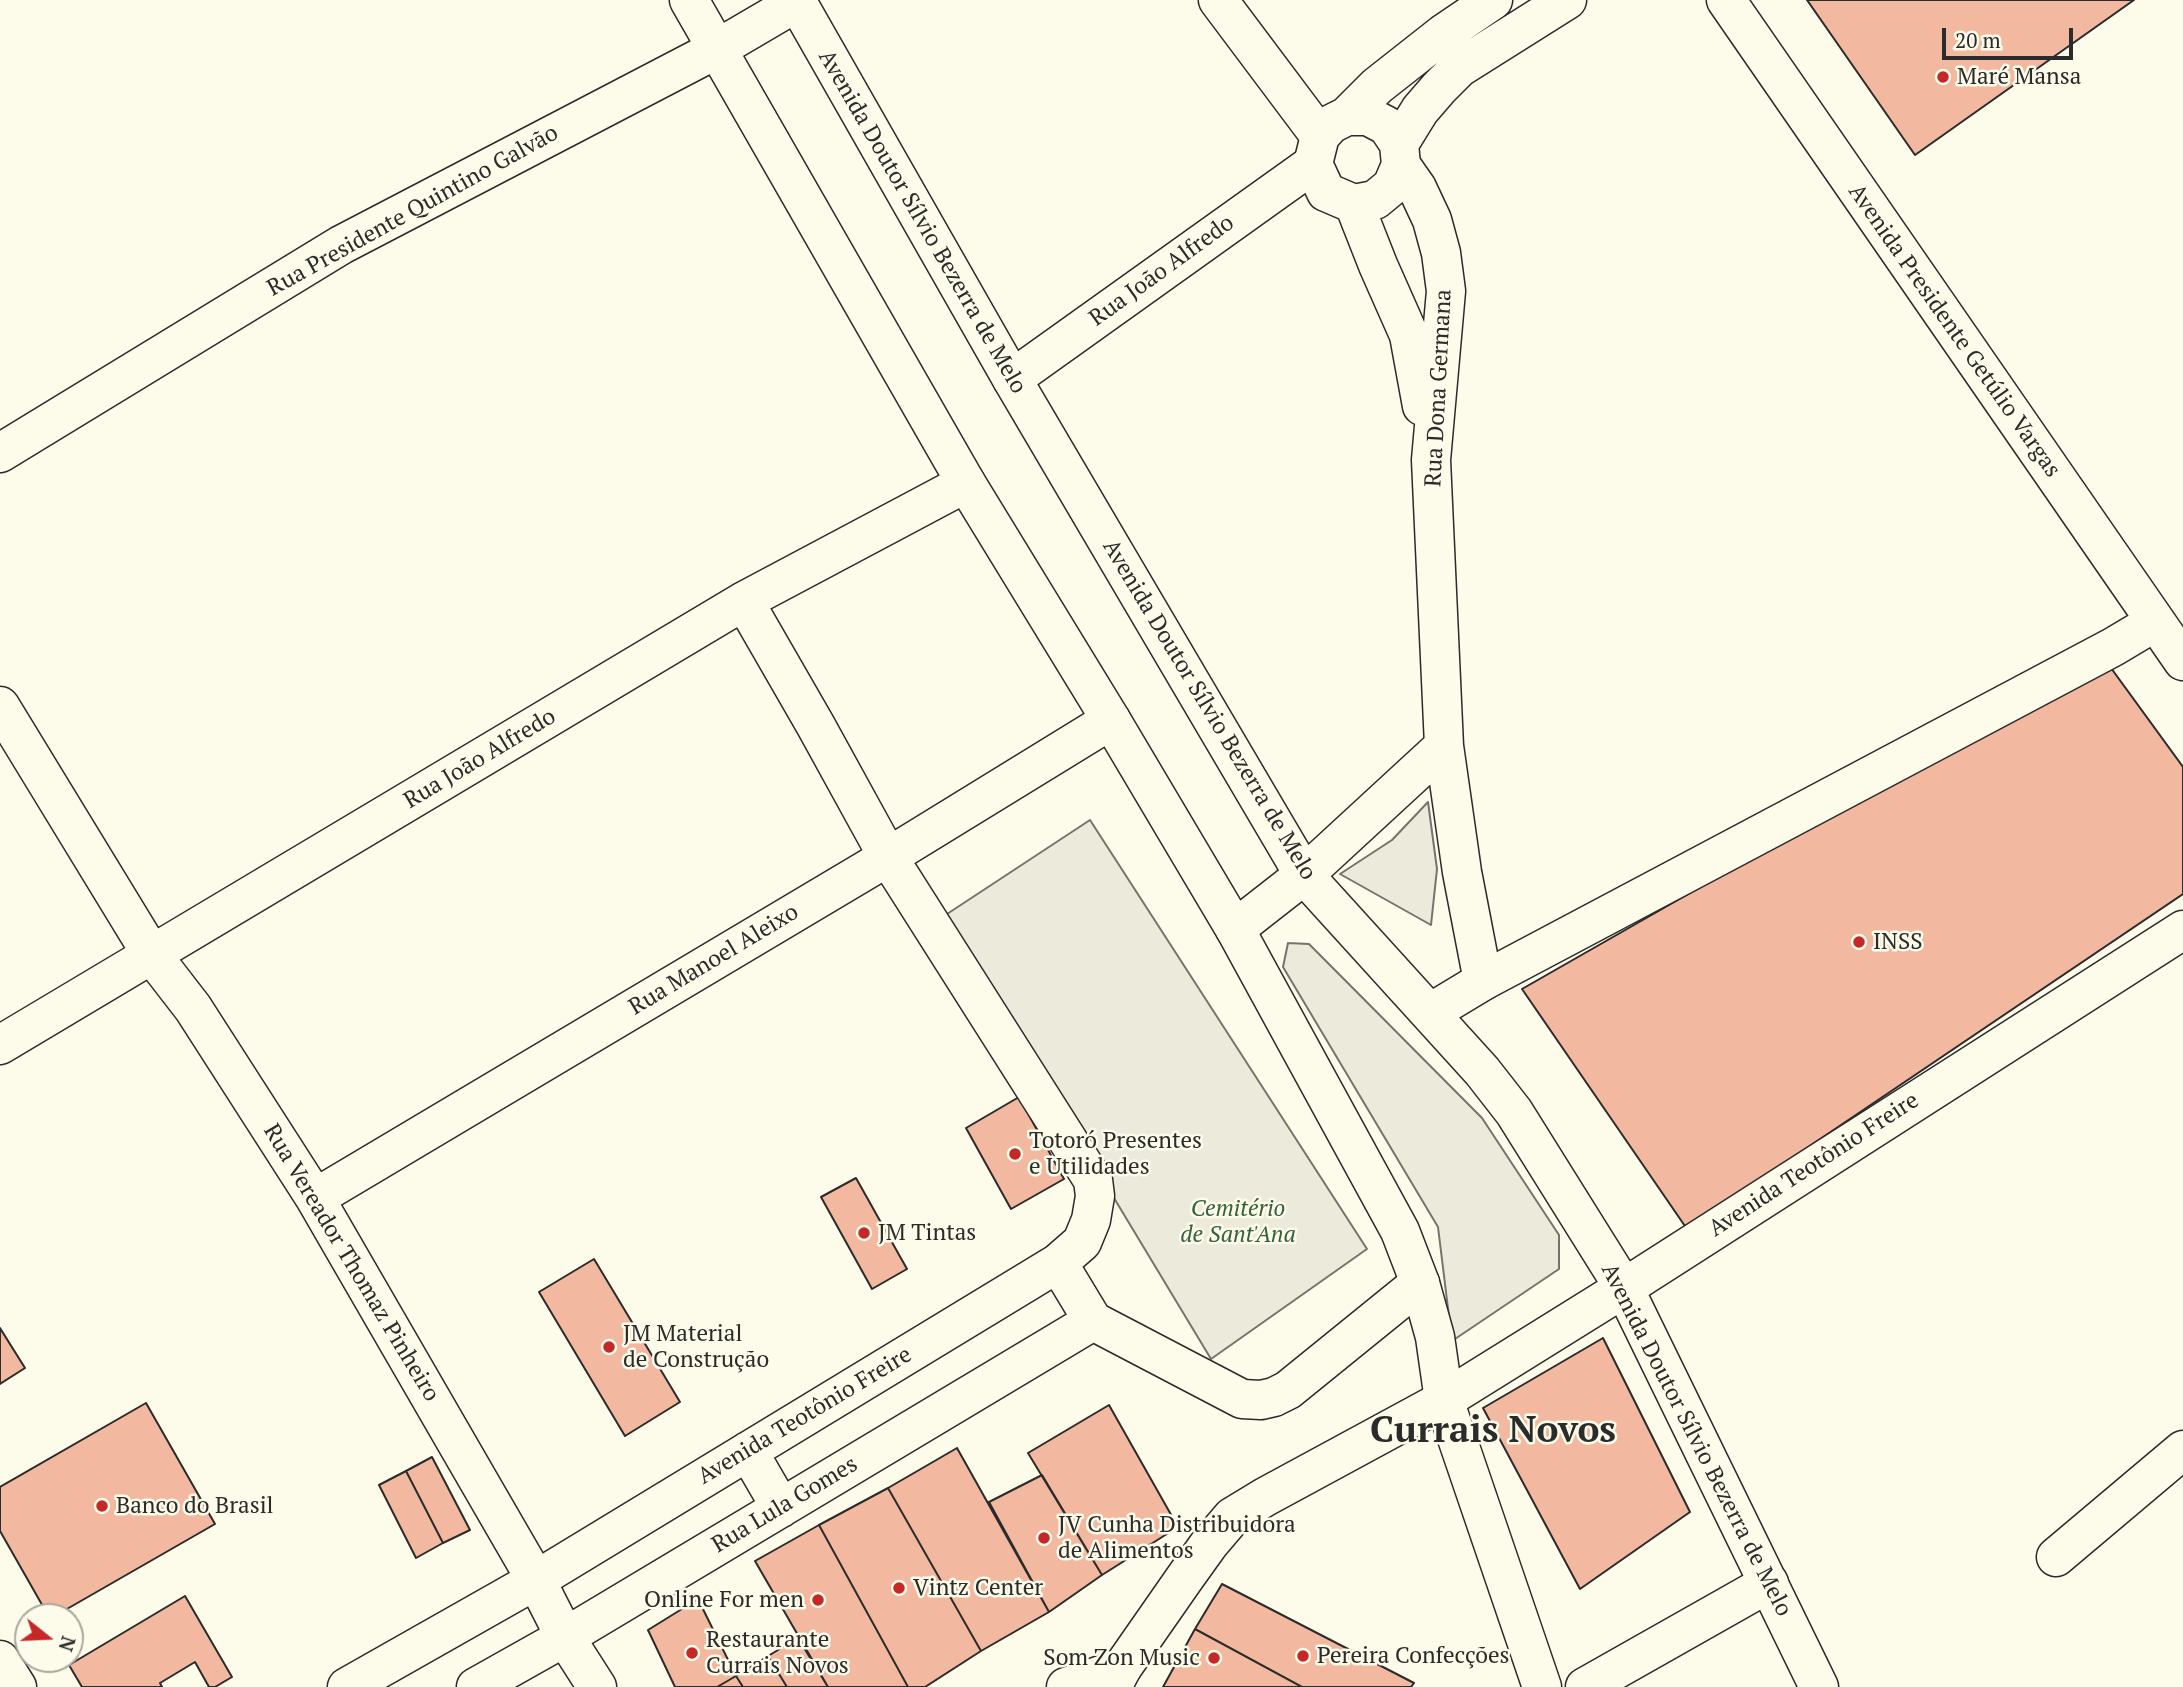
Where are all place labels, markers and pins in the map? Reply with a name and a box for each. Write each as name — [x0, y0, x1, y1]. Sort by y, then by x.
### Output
place label: Maré Mansa — [1957, 63, 2081, 91]
marker: Maré Mansa — [1935, 69, 1951, 85]
place label: INSS — [1873, 928, 1923, 956]
marker: INSS — [1851, 934, 1867, 950]
place label: Totoró Presentes e Utilidades — [1029, 1127, 1202, 1181]
marker: Totoró Presentes e Utilidades — [1007, 1146, 1023, 1162]
place label: JM Tintas — [878, 1219, 976, 1247]
marker: JM Tintas — [856, 1225, 872, 1241]
place label: JM Material de Construção — [623, 1320, 769, 1374]
marker: JM Material de Construção — [601, 1339, 617, 1355]
place label: Banco do Brasil — [116, 1492, 274, 1520]
marker: Banco do Brasil — [94, 1498, 110, 1514]
place label: JV Cunha Distribuidora de Alimentos — [1058, 1511, 1296, 1565]
marker: JV Cunha Distribuidora de Alimentos — [1036, 1530, 1052, 1546]
place label: Vintz Center — [913, 1574, 1043, 1602]
marker: Vintz Center — [891, 1580, 907, 1596]
place label: Online For men — [644, 1586, 804, 1614]
marker: Online For men — [810, 1592, 826, 1608]
place label: Restaurante Currais Novos — [706, 1626, 849, 1680]
place label: Pereira Confecções — [1317, 1642, 1509, 1670]
place label: Som Zon Music — [1043, 1644, 1200, 1672]
marker: Restaurante Currais Novos — [684, 1645, 700, 1661]
marker: Pereira Confecções — [1295, 1648, 1311, 1664]
marker: Som Zon Music — [1206, 1650, 1222, 1666]

